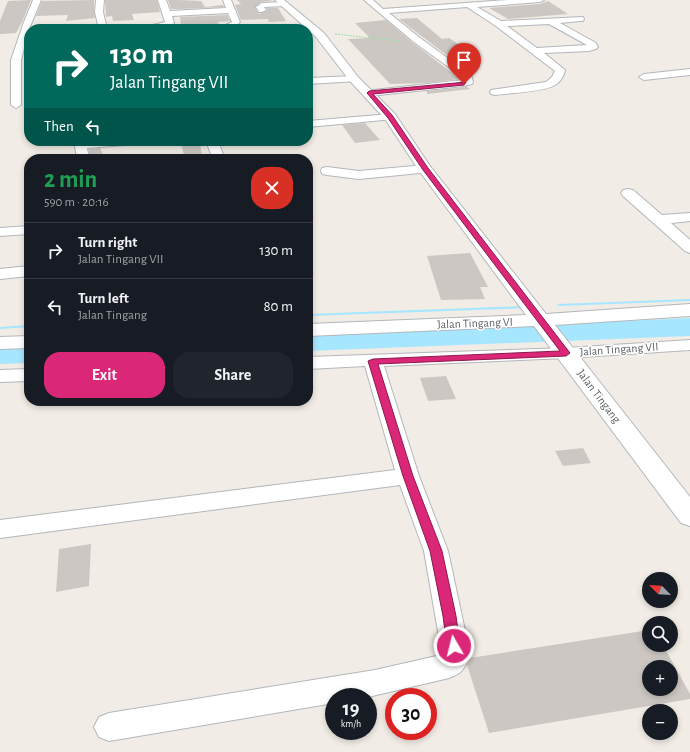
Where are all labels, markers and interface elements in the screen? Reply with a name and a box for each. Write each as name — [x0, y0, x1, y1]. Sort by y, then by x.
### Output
icon: right — [44, 40, 96, 92]
text: 130 m — [110, 41, 174, 69]
pin — [447, 43, 481, 84]
icon: arrive — [453, 49, 475, 71]
text: Jalan Tingang VII — [110, 74, 228, 92]
icon: left — [82, 116, 104, 138]
text: Then — [44, 119, 74, 134]
button: close — [251, 167, 293, 209]
text: 2 min — [44, 168, 97, 192]
text: 590 m · 20:16 — [44, 196, 109, 209]
text: Turn right — [78, 235, 137, 250]
icon: right — [44, 240, 66, 262]
text: 130 m — [259, 243, 293, 258]
text: Jalan Tingang VII — [78, 253, 163, 266]
text: Turn left — [78, 291, 129, 306]
icon: left — [44, 296, 66, 318]
text: 80 m — [263, 299, 293, 314]
text: Jalan Tingang — [78, 309, 147, 322]
street label: Jalan Tingang VI — [437, 316, 513, 330]
street label: Jalan Tingang VII — [579, 340, 659, 358]
button: Exit — [44, 352, 165, 398]
button: Share — [173, 352, 293, 398]
street label: Jalan Tingang — [575, 367, 623, 425]
north arrow — [642, 572, 678, 608]
map controls — [642, 572, 678, 740]
button: search — [642, 616, 678, 652]
position arrow — [433, 625, 475, 667]
button: + — [642, 660, 678, 696]
speed limit sign: 30 — [385, 688, 437, 740]
text: 19 — [343, 699, 359, 719]
button: − — [642, 704, 678, 740]
text: km/h — [341, 719, 361, 729]

